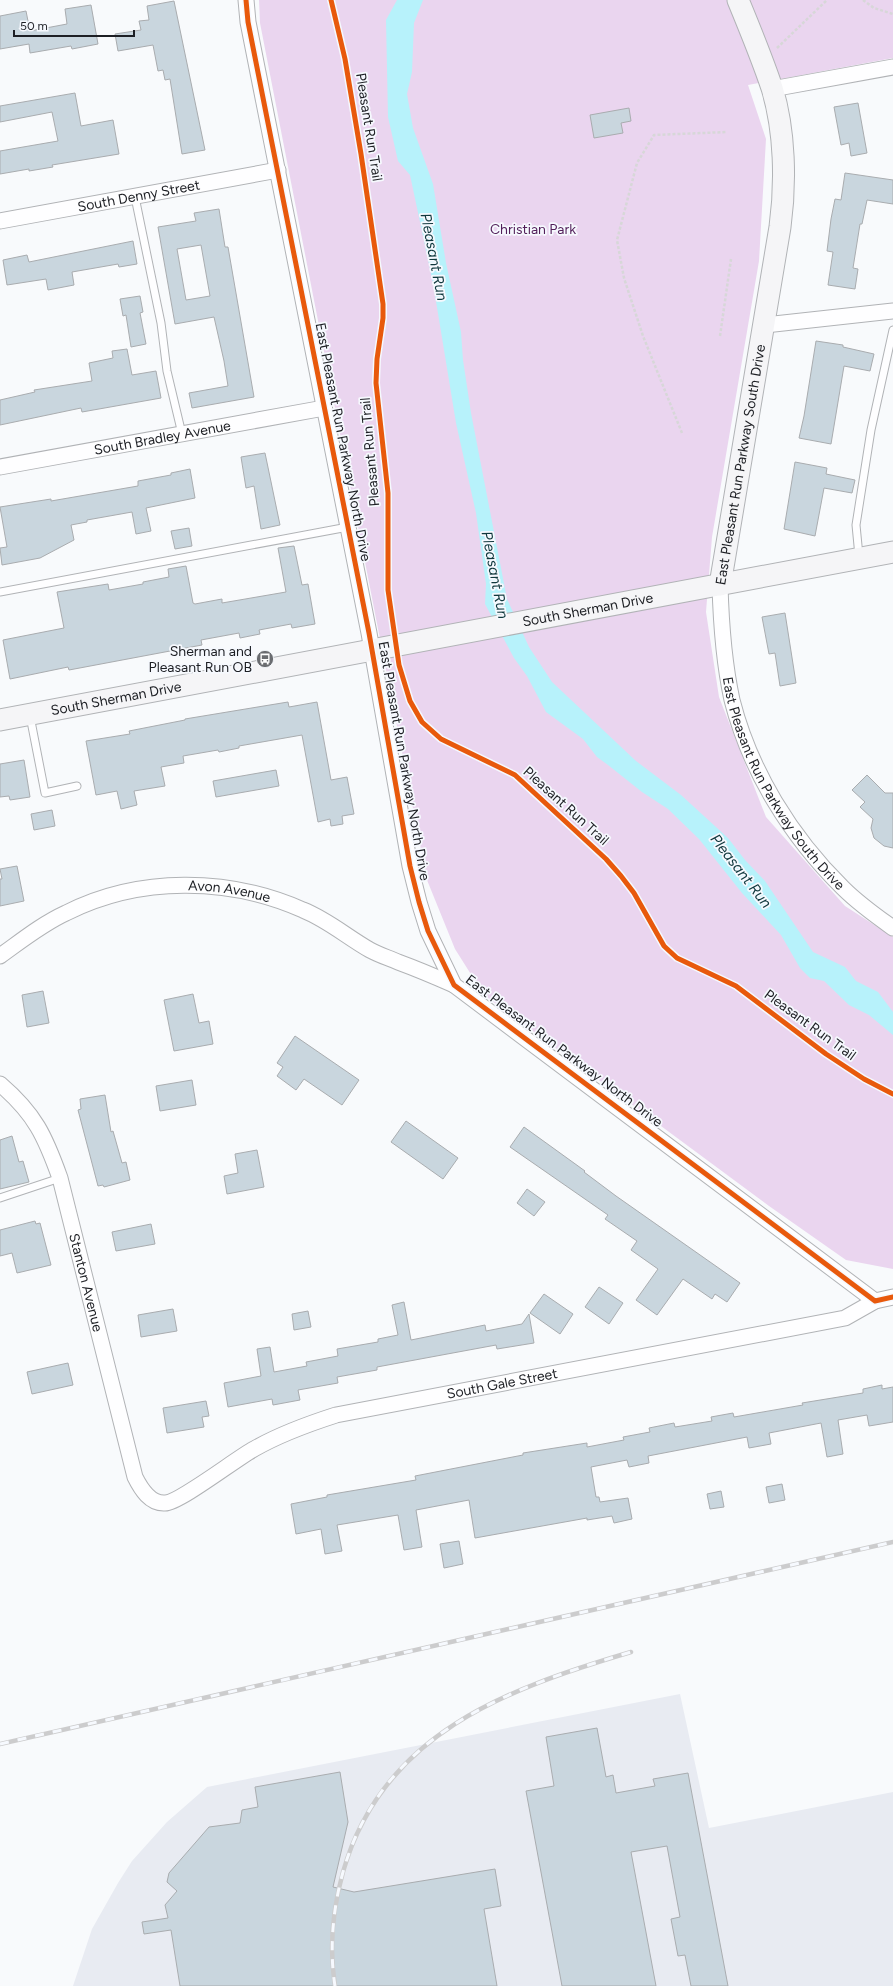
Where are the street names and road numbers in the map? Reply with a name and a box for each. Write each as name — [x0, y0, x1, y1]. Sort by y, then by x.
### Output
street label: Pleasant Run Trail — [352, 72, 386, 182]
street label: South Denny Street — [76, 176, 201, 215]
street label: East Pleasant Run Parkway North Drive — [312, 321, 375, 563]
street label: East Pleasant Run Parkway South Drive — [712, 343, 769, 586]
street label: Pleasant Run Trail — [357, 397, 383, 507]
street label: South Bradley Avenue — [93, 417, 232, 458]
street label: South Sherman Drive — [521, 589, 655, 630]
street label: East Pleasant Run Parkway North Drive — [375, 640, 434, 882]
street label: East Pleasant Run Parkway South Drive — [722, 670, 852, 892]
street label: South Sherman Drive — [49, 678, 183, 719]
street label: Pleasant Run Trail — [520, 763, 612, 849]
street label: Avon Avenue — [188, 877, 273, 906]
street label: East Pleasant Run Parkway North Drive — [462, 971, 666, 1131]
street label: Pleasant Run Trail — [761, 986, 859, 1064]
street label: Stanton Avenue — [66, 1232, 107, 1334]
street label: South Gale Street — [445, 1365, 559, 1402]

